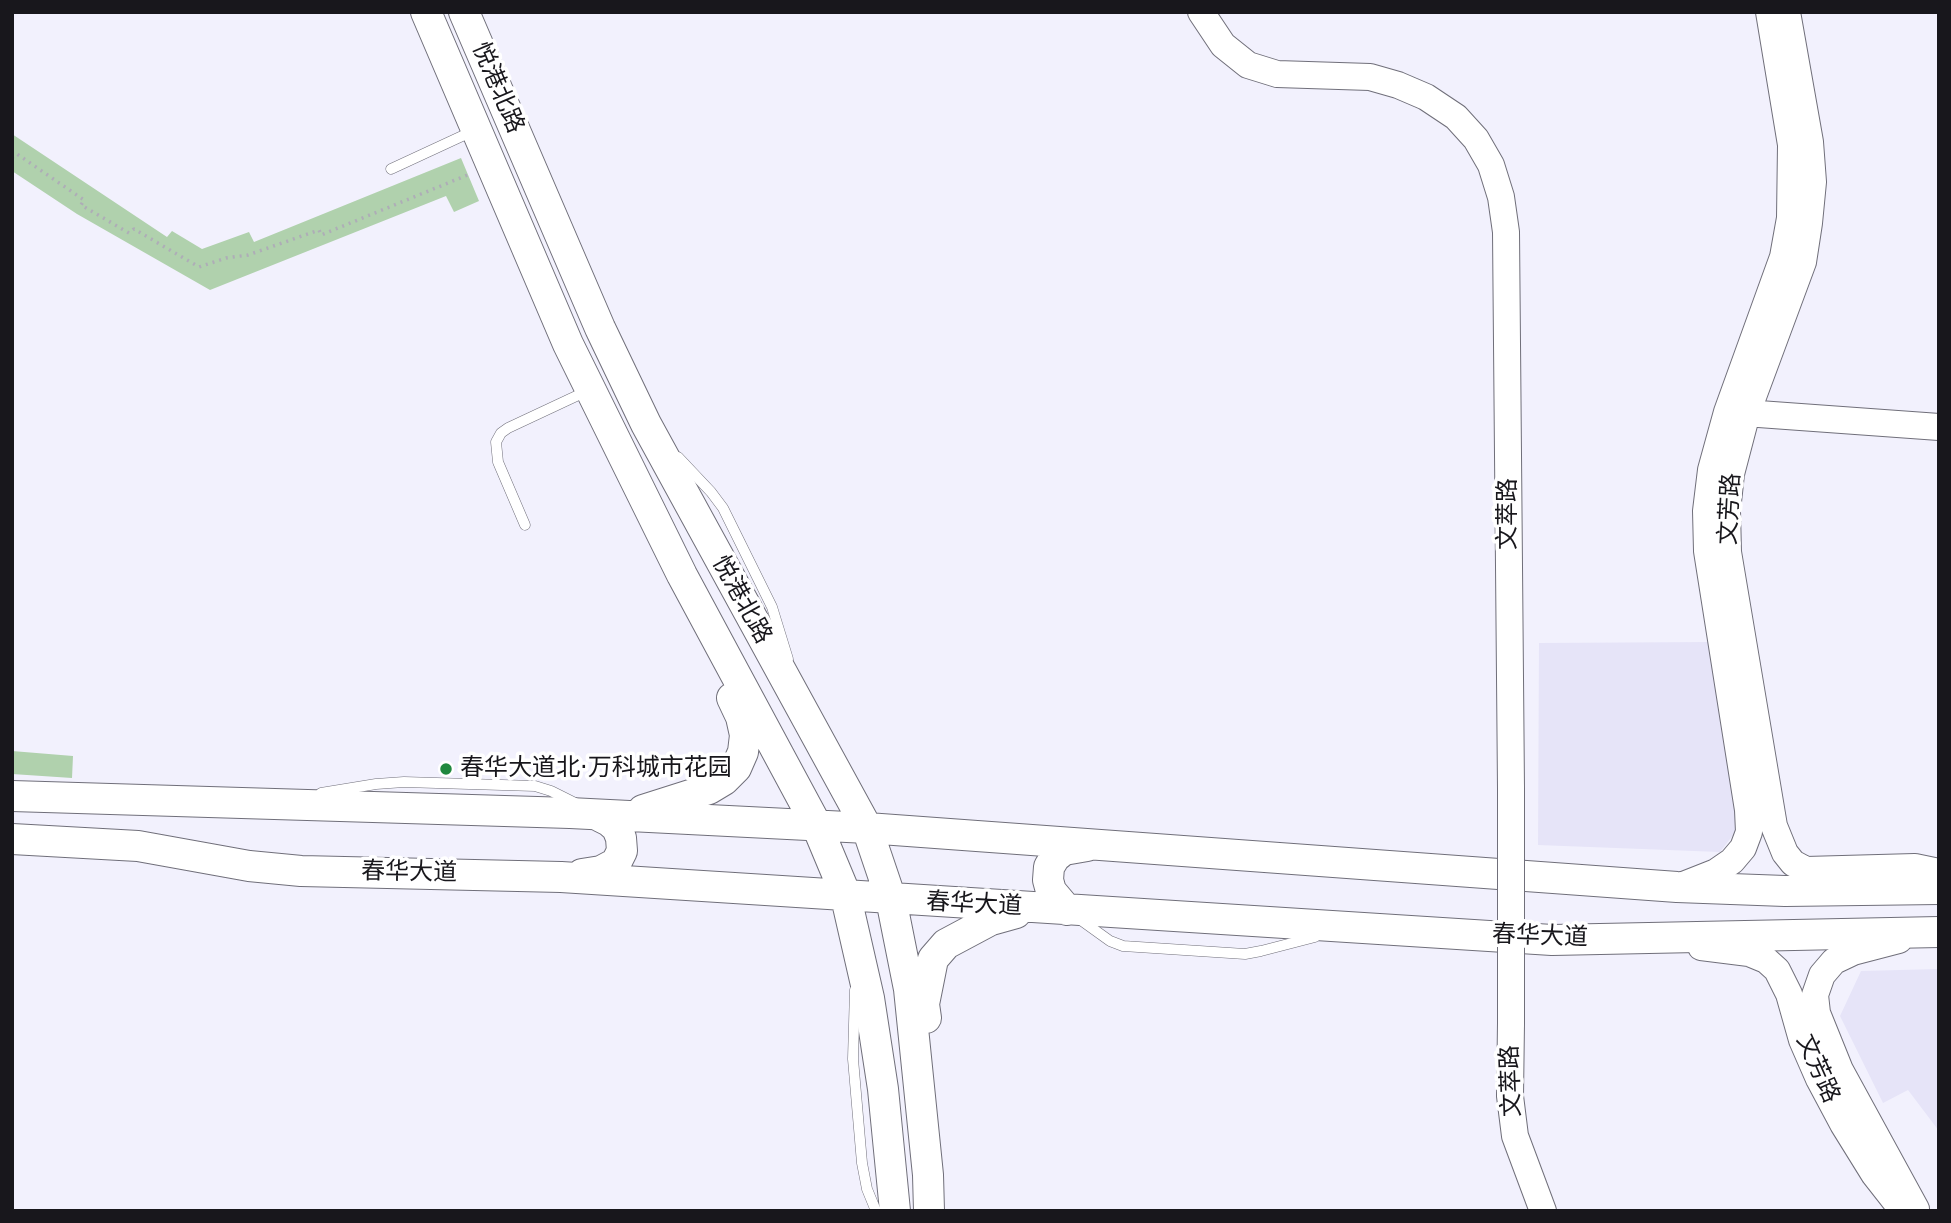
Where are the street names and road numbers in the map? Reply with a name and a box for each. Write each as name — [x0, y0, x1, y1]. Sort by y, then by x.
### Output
street label: 悦港北路 — [465, 38, 529, 138]
street label: 文芳路 — [1715, 472, 1747, 546]
street label: 文萃路 — [1495, 478, 1523, 550]
street label: 悦港北路 — [705, 551, 777, 649]
street label: 春华大道 — [361, 858, 457, 888]
street label: 春华大道 — [925, 888, 1023, 922]
street label: 春华大道 — [1492, 921, 1588, 953]
street label: 文芳路 — [1789, 1030, 1845, 1108]
street label: 文萃路 — [1496, 1045, 1528, 1117]

